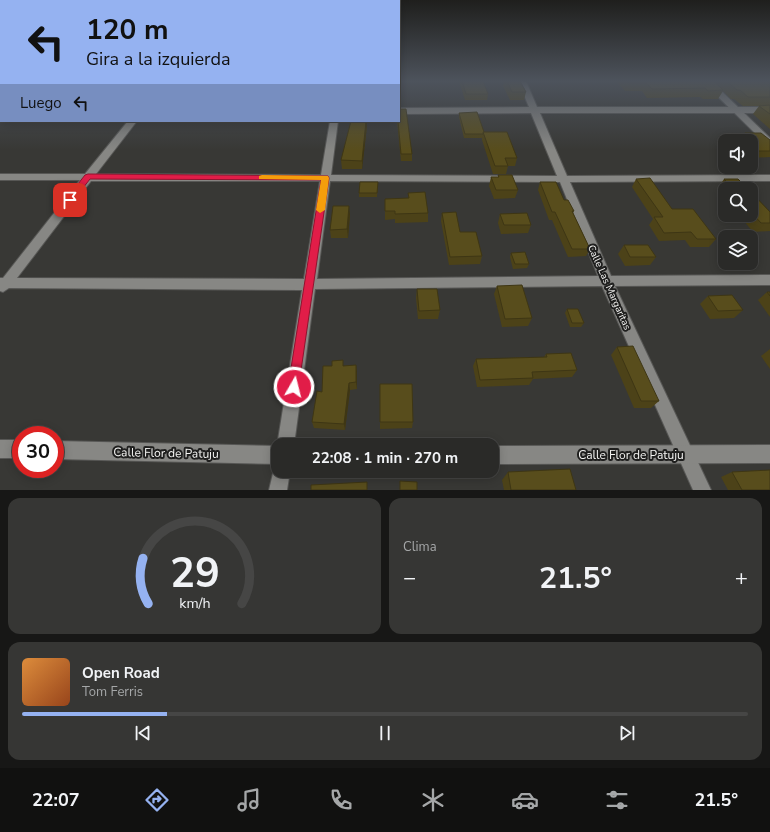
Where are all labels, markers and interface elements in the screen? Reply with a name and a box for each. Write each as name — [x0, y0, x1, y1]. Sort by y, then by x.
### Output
text: 120 m — [86, 11, 169, 49]
icon: left — [20, 16, 72, 68]
text: Gira a la izquierda — [86, 47, 230, 71]
icon: left — [70, 92, 92, 114]
text: Luego — [20, 93, 62, 113]
map controls — [718, 134, 758, 270]
button: sound — [718, 134, 758, 174]
button: search — [718, 182, 758, 222]
pin — [53, 183, 87, 217]
icon: arrive — [59, 189, 81, 211]
button: layers — [718, 230, 758, 270]
street label: Calle Las Margaritas — [584, 243, 634, 332]
position arrow — [273, 366, 315, 408]
speed limit sign: 30 — [12, 426, 64, 478]
street label: Calle Flor de Patuju — [113, 444, 219, 462]
street label: Calle Flor de Patuju — [578, 447, 684, 463]
text: 22:08 · 1 min · 270 m — [312, 448, 458, 468]
text: Clima — [403, 538, 437, 556]
text: 29 — [170, 545, 219, 602]
text: 21.5° — [539, 558, 612, 599]
text: − — [403, 563, 416, 593]
text: + — [735, 563, 748, 593]
text: km/h — [179, 594, 210, 613]
text: Open Road — [82, 663, 160, 683]
text: Tom Ferris — [82, 683, 143, 701]
icon: previous — [132, 722, 154, 744]
icon: pause — [374, 722, 396, 744]
icon: next — [616, 722, 638, 744]
icon: directions — [143, 786, 171, 814]
icon: music — [235, 786, 263, 814]
icon: phone — [327, 786, 355, 814]
icon: climate — [419, 786, 447, 814]
icon: car — [511, 786, 539, 814]
icon: filters — [603, 786, 631, 814]
text: 22:07 — [32, 788, 80, 812]
text: 21.5° — [694, 788, 738, 812]

